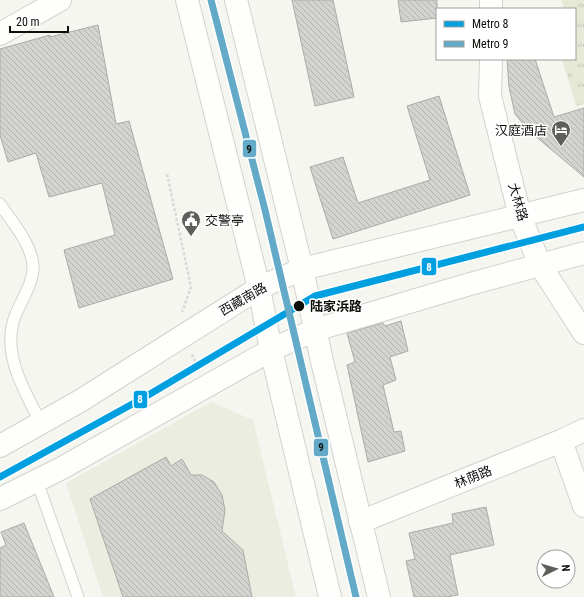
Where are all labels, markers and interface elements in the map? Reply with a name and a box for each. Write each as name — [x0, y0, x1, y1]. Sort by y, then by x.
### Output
scale bar — [10, 8, 68, 34]
legend — [436, 8, 576, 60]
text: 20 m — [16, 15, 40, 29]
text: Metro 8 — [472, 17, 509, 31]
text: Metro 9 — [472, 37, 509, 51]
hotel icon: 汉庭酒店 — [550, 119, 572, 147]
place label: 汉庭酒店 — [495, 123, 547, 138]
line badge: 9 — [242, 139, 257, 158]
text: 9 — [246, 143, 252, 156]
street label: 大林路 — [505, 181, 531, 223]
public building icon: 交警亭 — [180, 209, 202, 237]
place label: 交警亭 — [205, 213, 244, 228]
line badge: 8 — [421, 257, 437, 276]
text: 8 — [426, 261, 432, 274]
street label: 西藏南路 — [217, 280, 269, 318]
marker: 陆家浜路 — [292, 299, 306, 313]
place label: 陆家浜路 — [310, 299, 362, 314]
line badge: 8 — [133, 390, 148, 409]
text: 8 — [137, 393, 143, 406]
line badge: 9 — [313, 438, 329, 457]
text: 9 — [318, 441, 324, 454]
street label: 林荫路 — [452, 463, 494, 491]
north arrow — [536, 549, 576, 589]
text: N — [559, 564, 572, 572]

